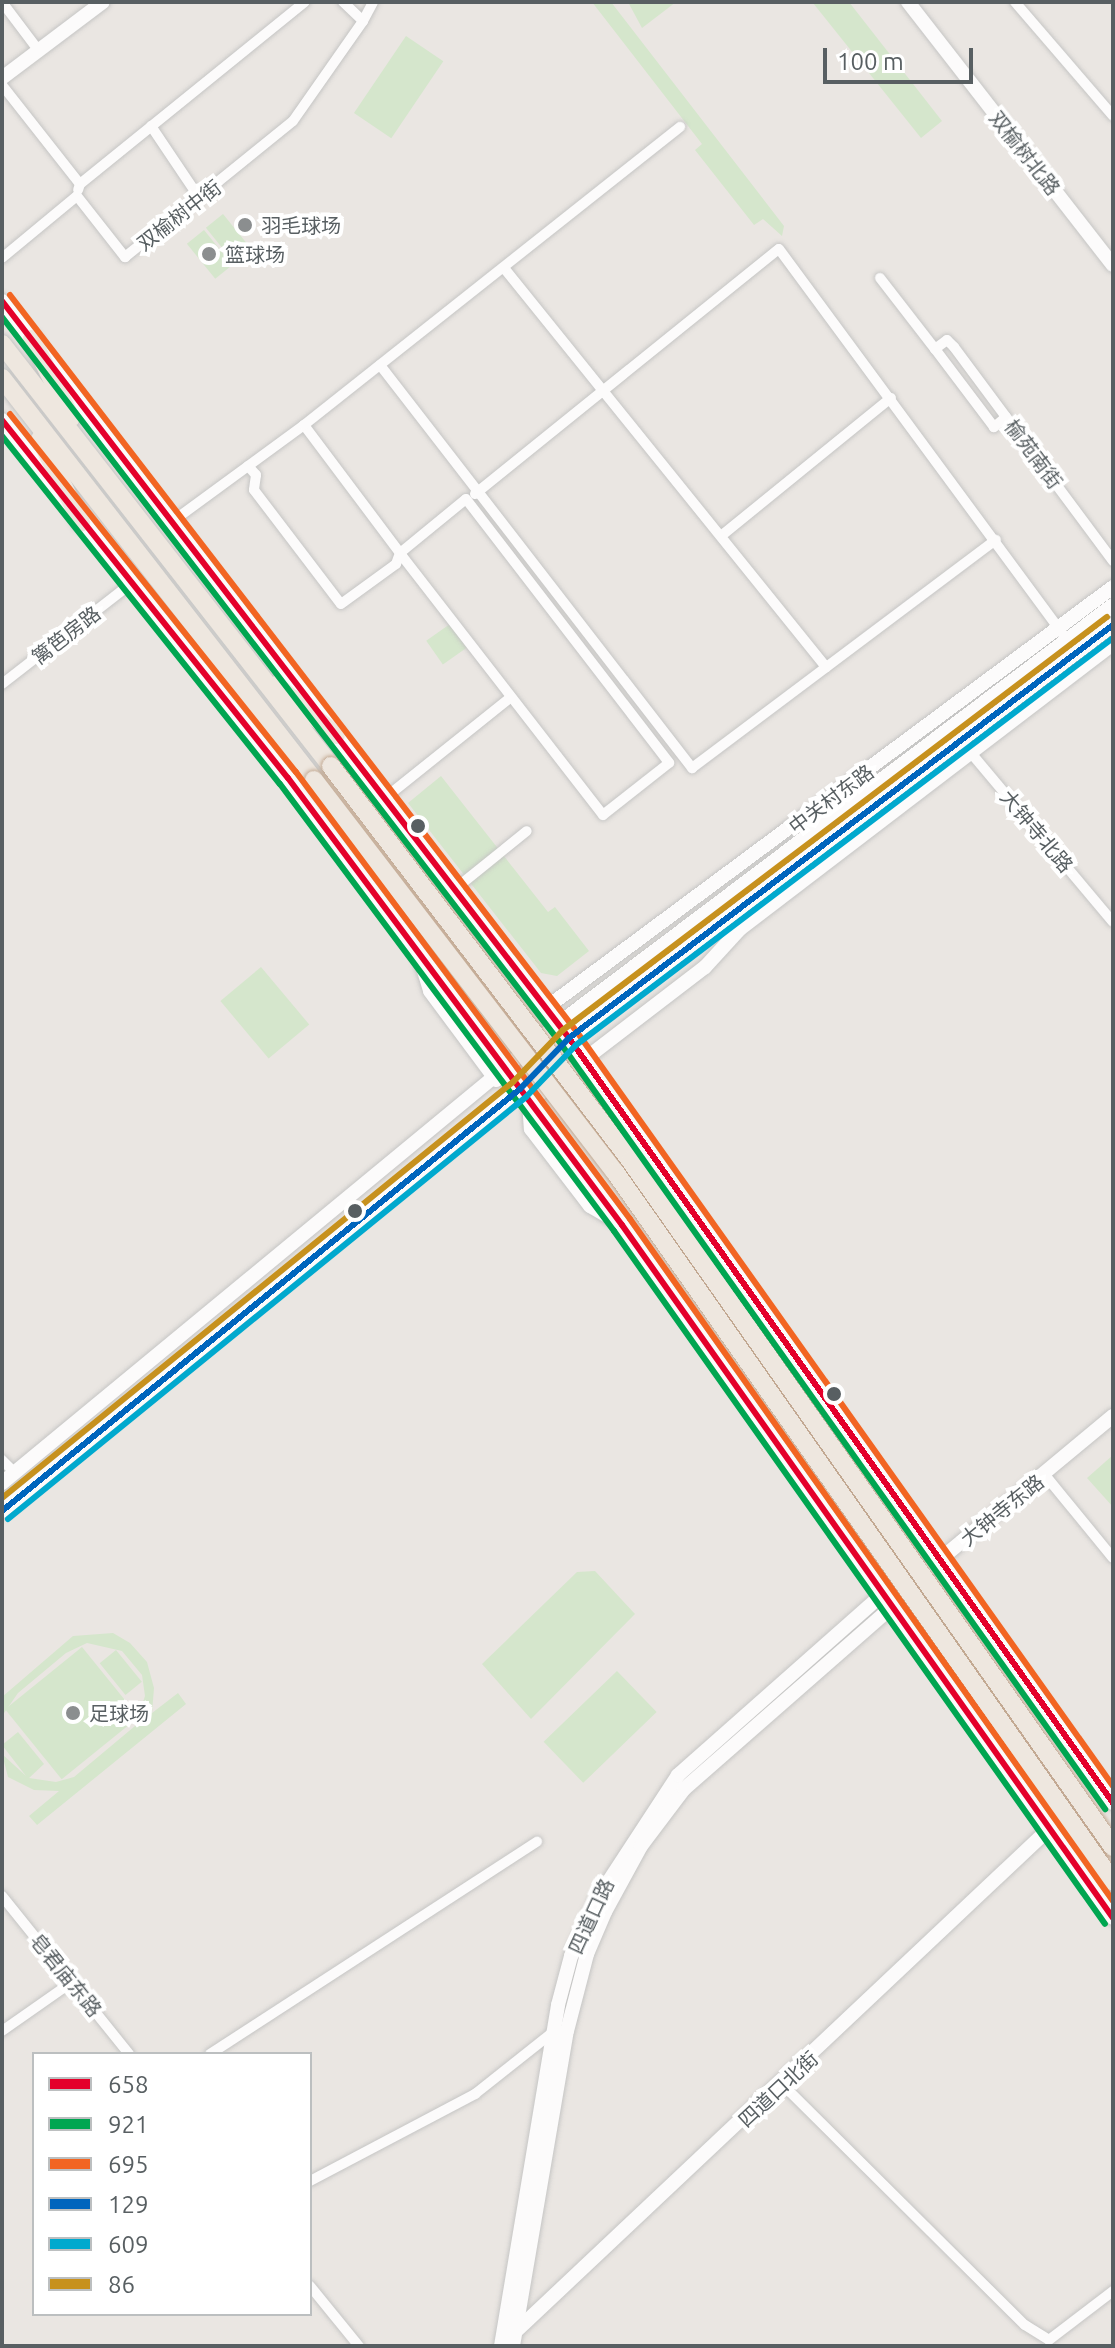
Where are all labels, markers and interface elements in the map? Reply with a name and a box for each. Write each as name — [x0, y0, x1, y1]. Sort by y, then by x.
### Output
scale bar — [827, 32, 977, 82]
text: 100 m — [837, 48, 904, 75]
street label: 双榆树北路 — [985, 106, 1065, 200]
street label: 双榆树中街 — [132, 175, 226, 255]
place label: 羽毛球场 — [261, 213, 341, 237]
marker: 羽毛球场 — [236, 216, 254, 234]
place label: 篮球场 — [225, 242, 285, 266]
marker: 篮球场 — [200, 245, 218, 263]
street label: 榆苑南街 — [1000, 415, 1068, 493]
street label: 篱笆房路 — [27, 601, 105, 669]
street label: 中关村东路 — [784, 759, 878, 839]
street label: 大钟寺北路 — [996, 785, 1078, 877]
unlabelled marker — [410, 818, 426, 834]
unlabelled marker — [347, 1203, 363, 1219]
unlabelled marker — [826, 1386, 842, 1402]
street label: 大钟寺东路 — [956, 1469, 1048, 1551]
place label: 足球场 — [89, 1701, 149, 1725]
marker: 足球场 — [64, 1704, 82, 1722]
street label: 四道口路 — [563, 1875, 619, 1957]
street label: 皂君庙东路 — [25, 1929, 107, 2021]
street label: 四道口北街 — [733, 2046, 823, 2132]
legend — [32, 2052, 312, 2316]
text: 658 — [108, 2071, 149, 2098]
text: 921 — [108, 2111, 149, 2138]
text: 695 — [108, 2151, 149, 2178]
text: 129 — [108, 2191, 149, 2218]
text: 609 — [108, 2231, 149, 2258]
text: 86 — [108, 2271, 135, 2298]

